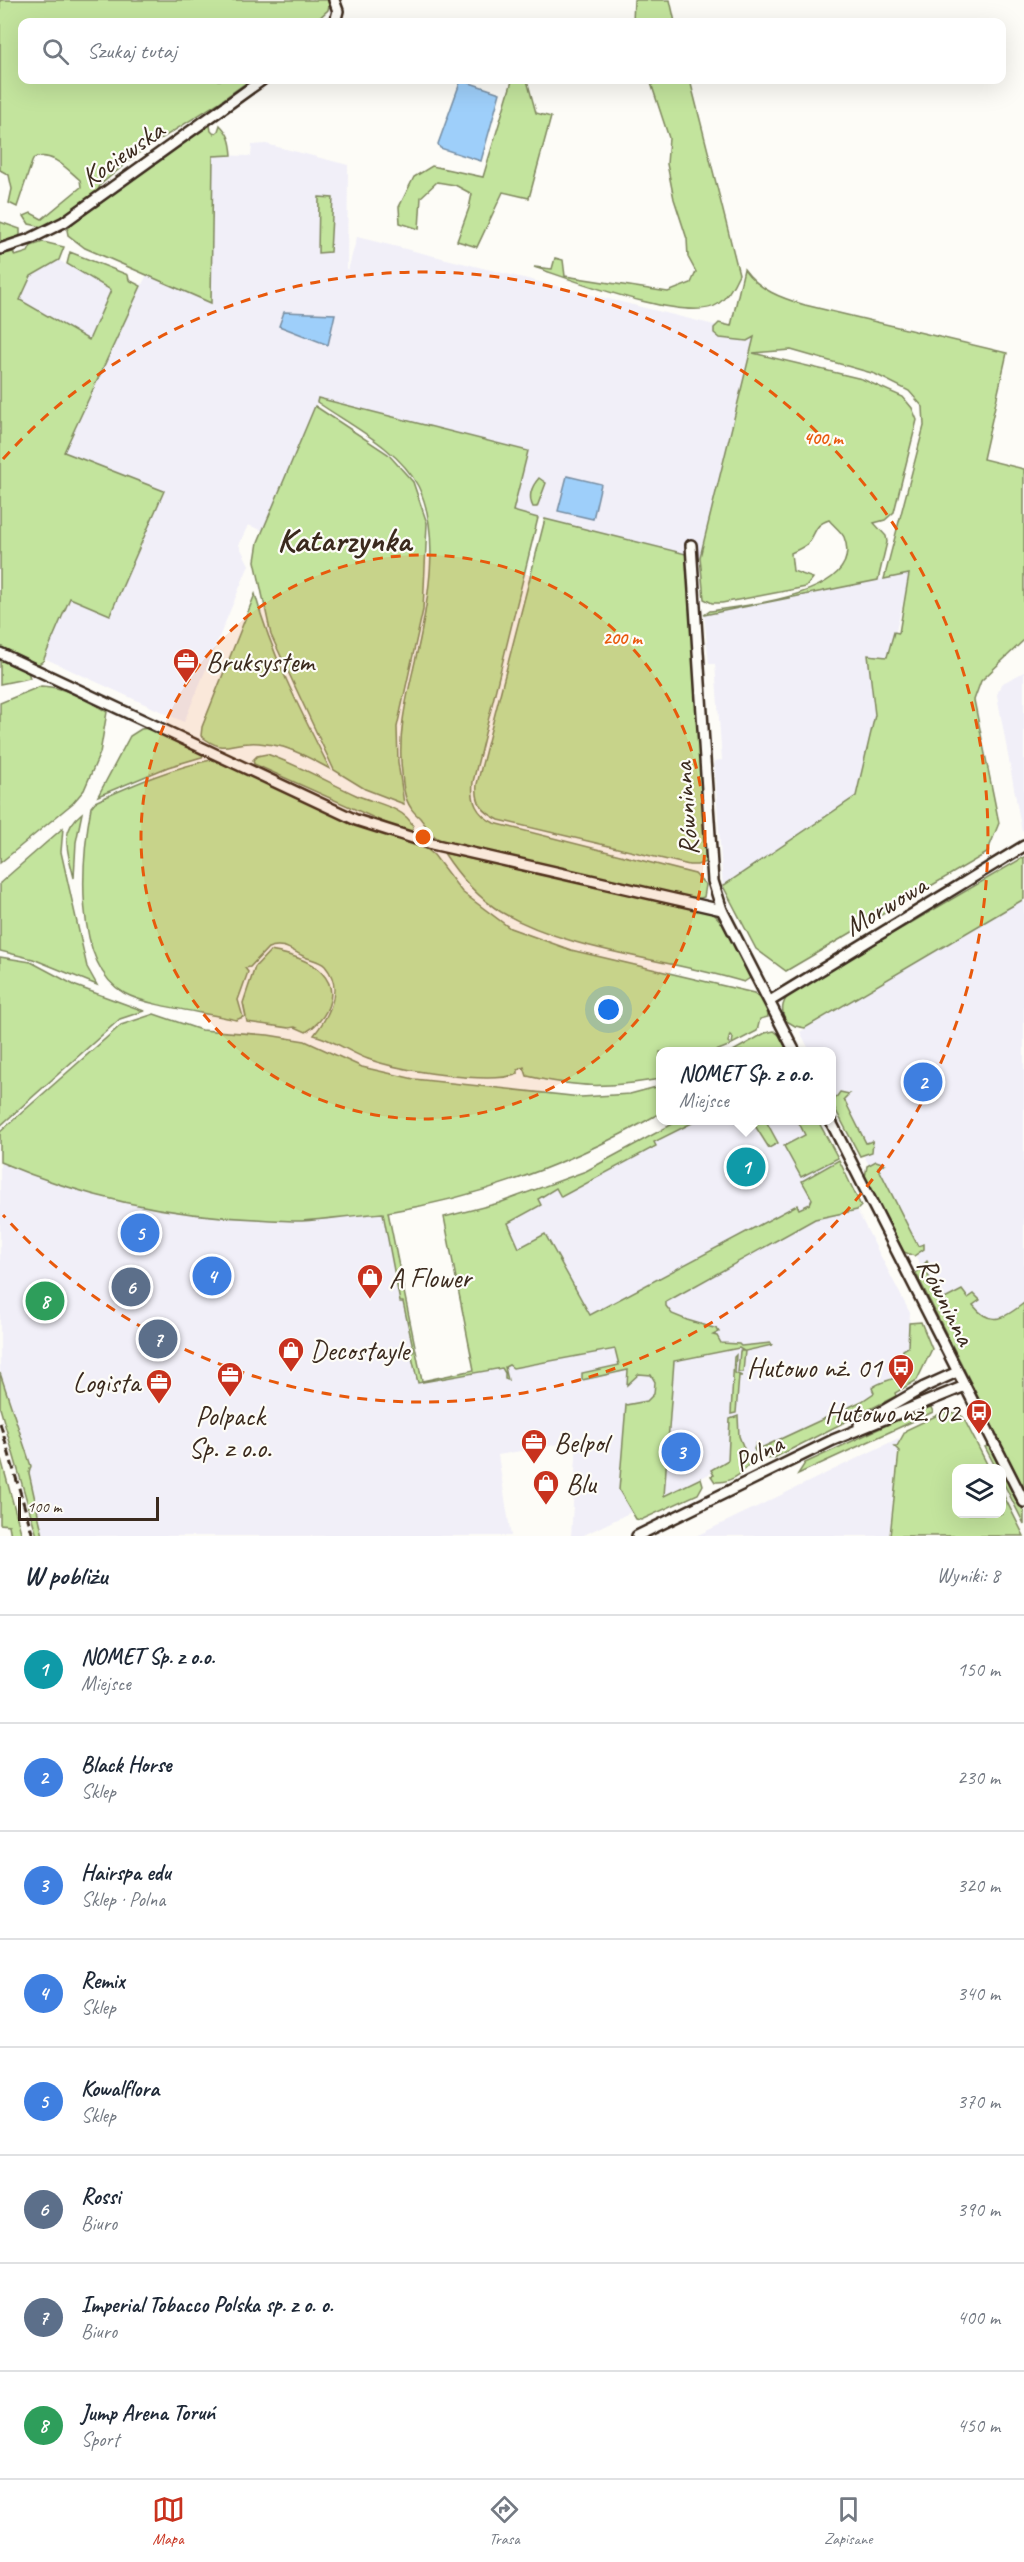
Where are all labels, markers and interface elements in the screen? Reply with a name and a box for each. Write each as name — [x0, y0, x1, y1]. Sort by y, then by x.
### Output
search box — [18, 18, 1006, 84]
icon: search — [39, 35, 72, 68]
text: Szukaj tutaj — [87, 37, 177, 65]
street label: Kociewska — [74, 111, 172, 194]
text: 400 m — [804, 427, 844, 449]
district label: Katarzynka — [277, 518, 413, 561]
text: 200 m — [603, 627, 643, 649]
place label: Bruksystem — [206, 644, 316, 679]
office icon: Bruksystem — [171, 646, 201, 684]
street label: Równinna — [665, 759, 706, 857]
centre of rings — [413, 827, 433, 847]
street label: Morwowa — [837, 866, 935, 944]
your location — [594, 995, 623, 1024]
popup — [656, 1047, 836, 1125]
text: NOMET Sp. z o.o. — [679, 1060, 813, 1088]
pin: 2 — [904, 1060, 942, 1104]
text: Miejsce — [679, 1088, 729, 1113]
pin: 1 — [726, 1144, 766, 1190]
pin: 5 — [120, 1210, 160, 1256]
street label: Równinna — [910, 1252, 984, 1352]
pin: 4 — [192, 1254, 232, 1298]
place label: A Flower — [389, 1260, 473, 1295]
shop icon: A Flower — [355, 1262, 385, 1300]
pin: 6 — [112, 1264, 150, 1310]
pin: 8 — [26, 1278, 64, 1324]
pin: 7 — [138, 1316, 178, 1362]
place label: Decostayle — [310, 1333, 411, 1368]
shop icon: Decostayle — [276, 1335, 306, 1373]
place label: Hutowo nż. 01 — [747, 1350, 883, 1385]
bus stop icon: Hutowo nż. 01 — [886, 1352, 916, 1390]
office icon: Polpack Sp. z o.o. — [215, 1360, 245, 1398]
place label: Logista — [73, 1365, 143, 1400]
office icon: Logista — [144, 1367, 174, 1405]
place label: Hutowo nż. 02 — [825, 1395, 962, 1430]
bus stop icon: Hutowo nż. 02 — [964, 1397, 994, 1435]
place label: Polpack Sp. z o.o. — [189, 1398, 272, 1465]
place label: Belpol — [554, 1425, 613, 1460]
street label: Polna — [728, 1425, 790, 1479]
office icon: Belpol — [519, 1427, 549, 1465]
pin: 3 — [662, 1430, 700, 1474]
map controls — [952, 1464, 1006, 1518]
button: layers — [952, 1464, 1006, 1518]
place label: Blu — [566, 1466, 598, 1501]
shop icon: Blu — [531, 1468, 561, 1506]
scale bar — [18, 1494, 159, 1522]
text: 100 m — [27, 1497, 61, 1517]
text: W pobliżu — [24, 1559, 107, 1592]
text: Wyniki: 8 — [937, 1563, 1000, 1588]
text: NOMET Sp. z o.o. — [81, 1643, 215, 1671]
text: 1 — [39, 1657, 48, 1682]
text: 150 m — [957, 1657, 1000, 1682]
text: Miejsce — [81, 1671, 131, 1696]
text: Black Horse — [81, 1751, 171, 1779]
text: 2 — [39, 1765, 48, 1790]
text: 230 m — [957, 1765, 1000, 1790]
text: Sklep — [81, 1779, 116, 1804]
text: Hairspa edu — [81, 1859, 171, 1887]
text: 3 — [39, 1873, 48, 1898]
text: 320 m — [957, 1873, 1000, 1898]
text: Sklep · Polna — [81, 1887, 165, 1912]
text: Remix — [81, 1967, 124, 1995]
text: 4 — [39, 1981, 48, 2006]
text: 340 m — [957, 1981, 1000, 2006]
text: Sklep — [81, 1995, 116, 2020]
text: Kowalflora — [81, 2075, 159, 2103]
text: 5 — [39, 2089, 48, 2114]
text: 370 m — [957, 2089, 1000, 2114]
text: Sklep — [81, 2103, 116, 2128]
text: Rossi — [81, 2183, 120, 2211]
text: 6 — [39, 2197, 48, 2222]
text: 390 m — [957, 2197, 1000, 2222]
text: Biuro — [81, 2211, 117, 2236]
text: Imperial Tobacco Polska sp. z o. o. — [81, 2291, 333, 2319]
text: 7 — [39, 2305, 48, 2330]
text: 400 m — [957, 2305, 1000, 2330]
text: Biuro — [81, 2319, 117, 2344]
text: Jump Arena Toruń — [81, 2399, 215, 2427]
text: 8 — [39, 2413, 48, 2438]
text: 450 m — [957, 2413, 1000, 2438]
text: Sport — [81, 2427, 119, 2452]
tab: Mapa — [152, 2493, 185, 2549]
tab: Trasa — [488, 2493, 521, 2549]
tab: Zapisane — [824, 2493, 872, 2549]

